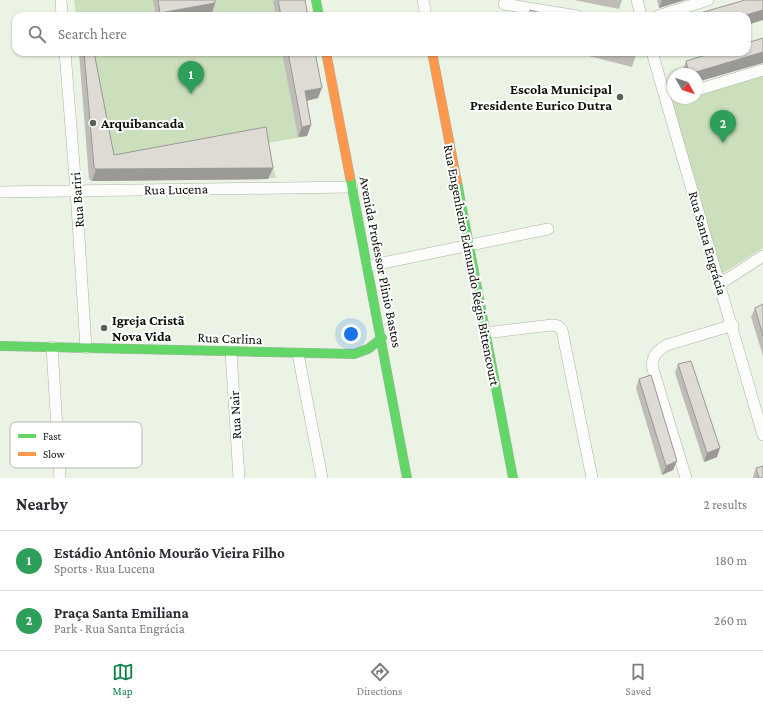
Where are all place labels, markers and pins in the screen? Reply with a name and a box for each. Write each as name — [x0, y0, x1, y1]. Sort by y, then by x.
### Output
pin: 1 — [178, 61, 204, 94]
place label: Escola Municipal Presidente Eurico Dutra — [470, 81, 612, 113]
marker: Escola Municipal Presidente Eurico Dutra — [615, 92, 625, 102]
pin: 2 — [710, 110, 736, 143]
place label: Arquibancada — [100, 115, 184, 131]
marker: Arquibancada — [88, 118, 98, 128]
place label: Igreja Cristã Nova Vida — [112, 312, 185, 344]
marker: Igreja Cristã Nova Vida — [99, 323, 109, 333]

